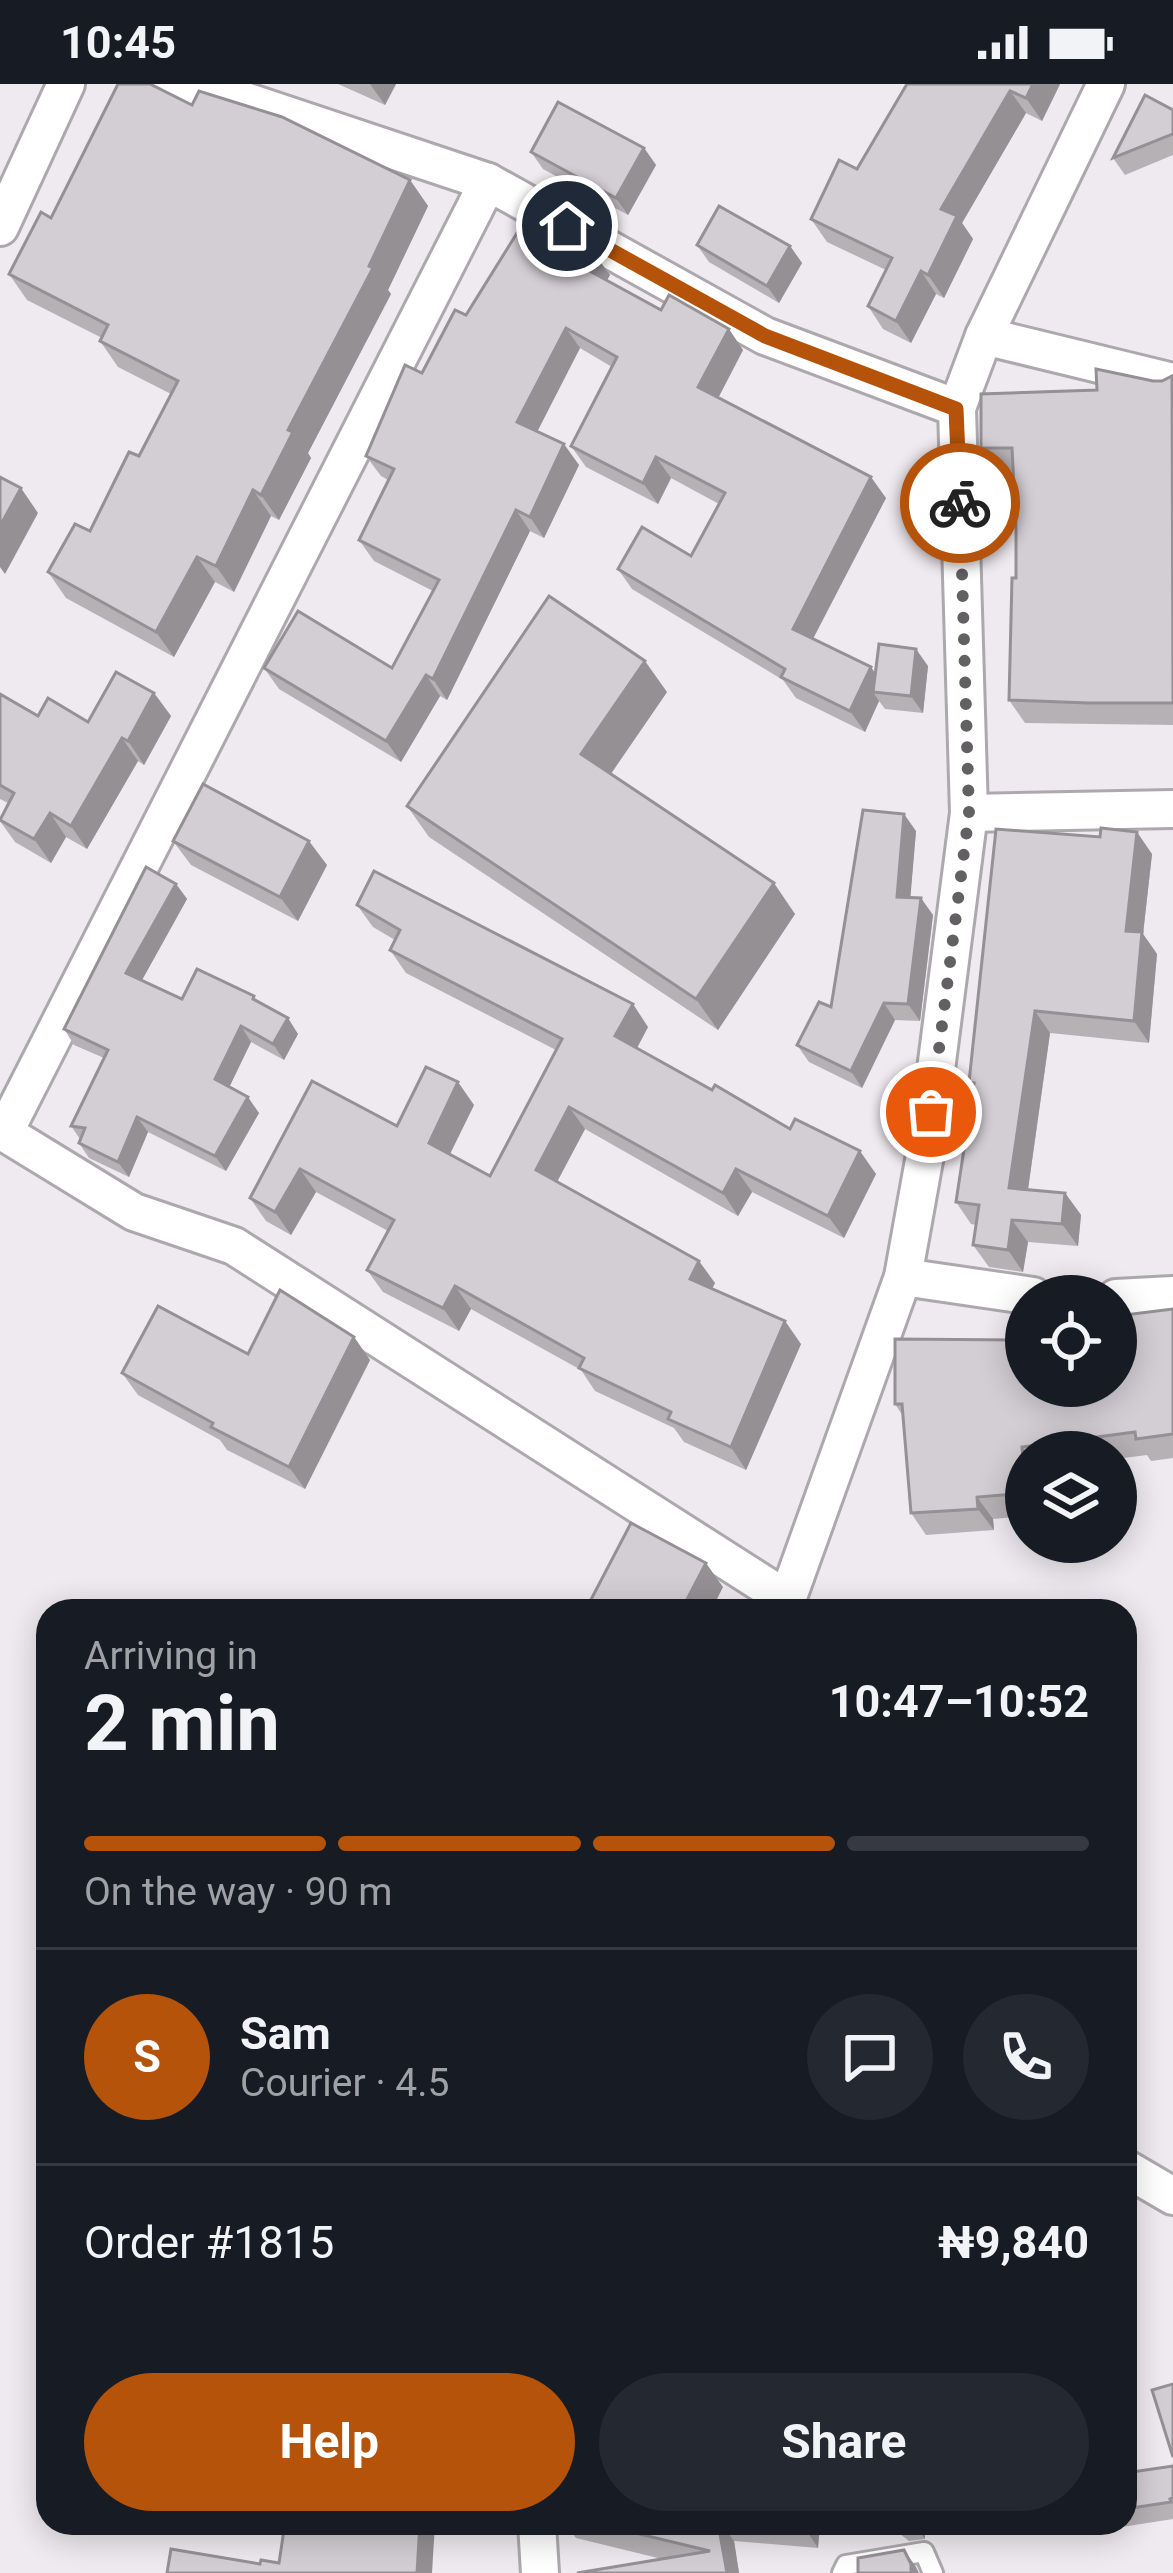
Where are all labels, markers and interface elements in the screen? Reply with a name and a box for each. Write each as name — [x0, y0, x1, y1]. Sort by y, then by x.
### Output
text: 10:45 — [60, 16, 176, 69]
pin — [516, 175, 618, 277]
icon: home — [534, 193, 600, 259]
courier — [900, 443, 1020, 563]
icon: bike — [927, 470, 993, 536]
pin — [880, 1061, 982, 1163]
icon: bag — [898, 1079, 964, 1145]
map controls — [1005, 1275, 1137, 1563]
button: locate — [1005, 1275, 1137, 1407]
button: layers — [1005, 1431, 1137, 1563]
text: Arriving in — [84, 1633, 258, 1679]
text: 10:47–10:52 — [829, 1675, 1089, 1728]
text: 2 min — [84, 1678, 280, 1769]
text: On the way · 90 m — [84, 1869, 393, 1915]
button: chat — [807, 1994, 933, 2120]
button: phone — [963, 1994, 1089, 2120]
text: Sam — [240, 2007, 331, 2060]
text: S — [133, 2030, 161, 2083]
text: Courier · 4.5 — [240, 2060, 449, 2106]
text: Order #1815 — [84, 2216, 334, 2269]
text: ₦9,840 — [938, 2216, 1089, 2269]
button: Help — [84, 2373, 575, 2511]
button: Share — [599, 2373, 1089, 2511]

